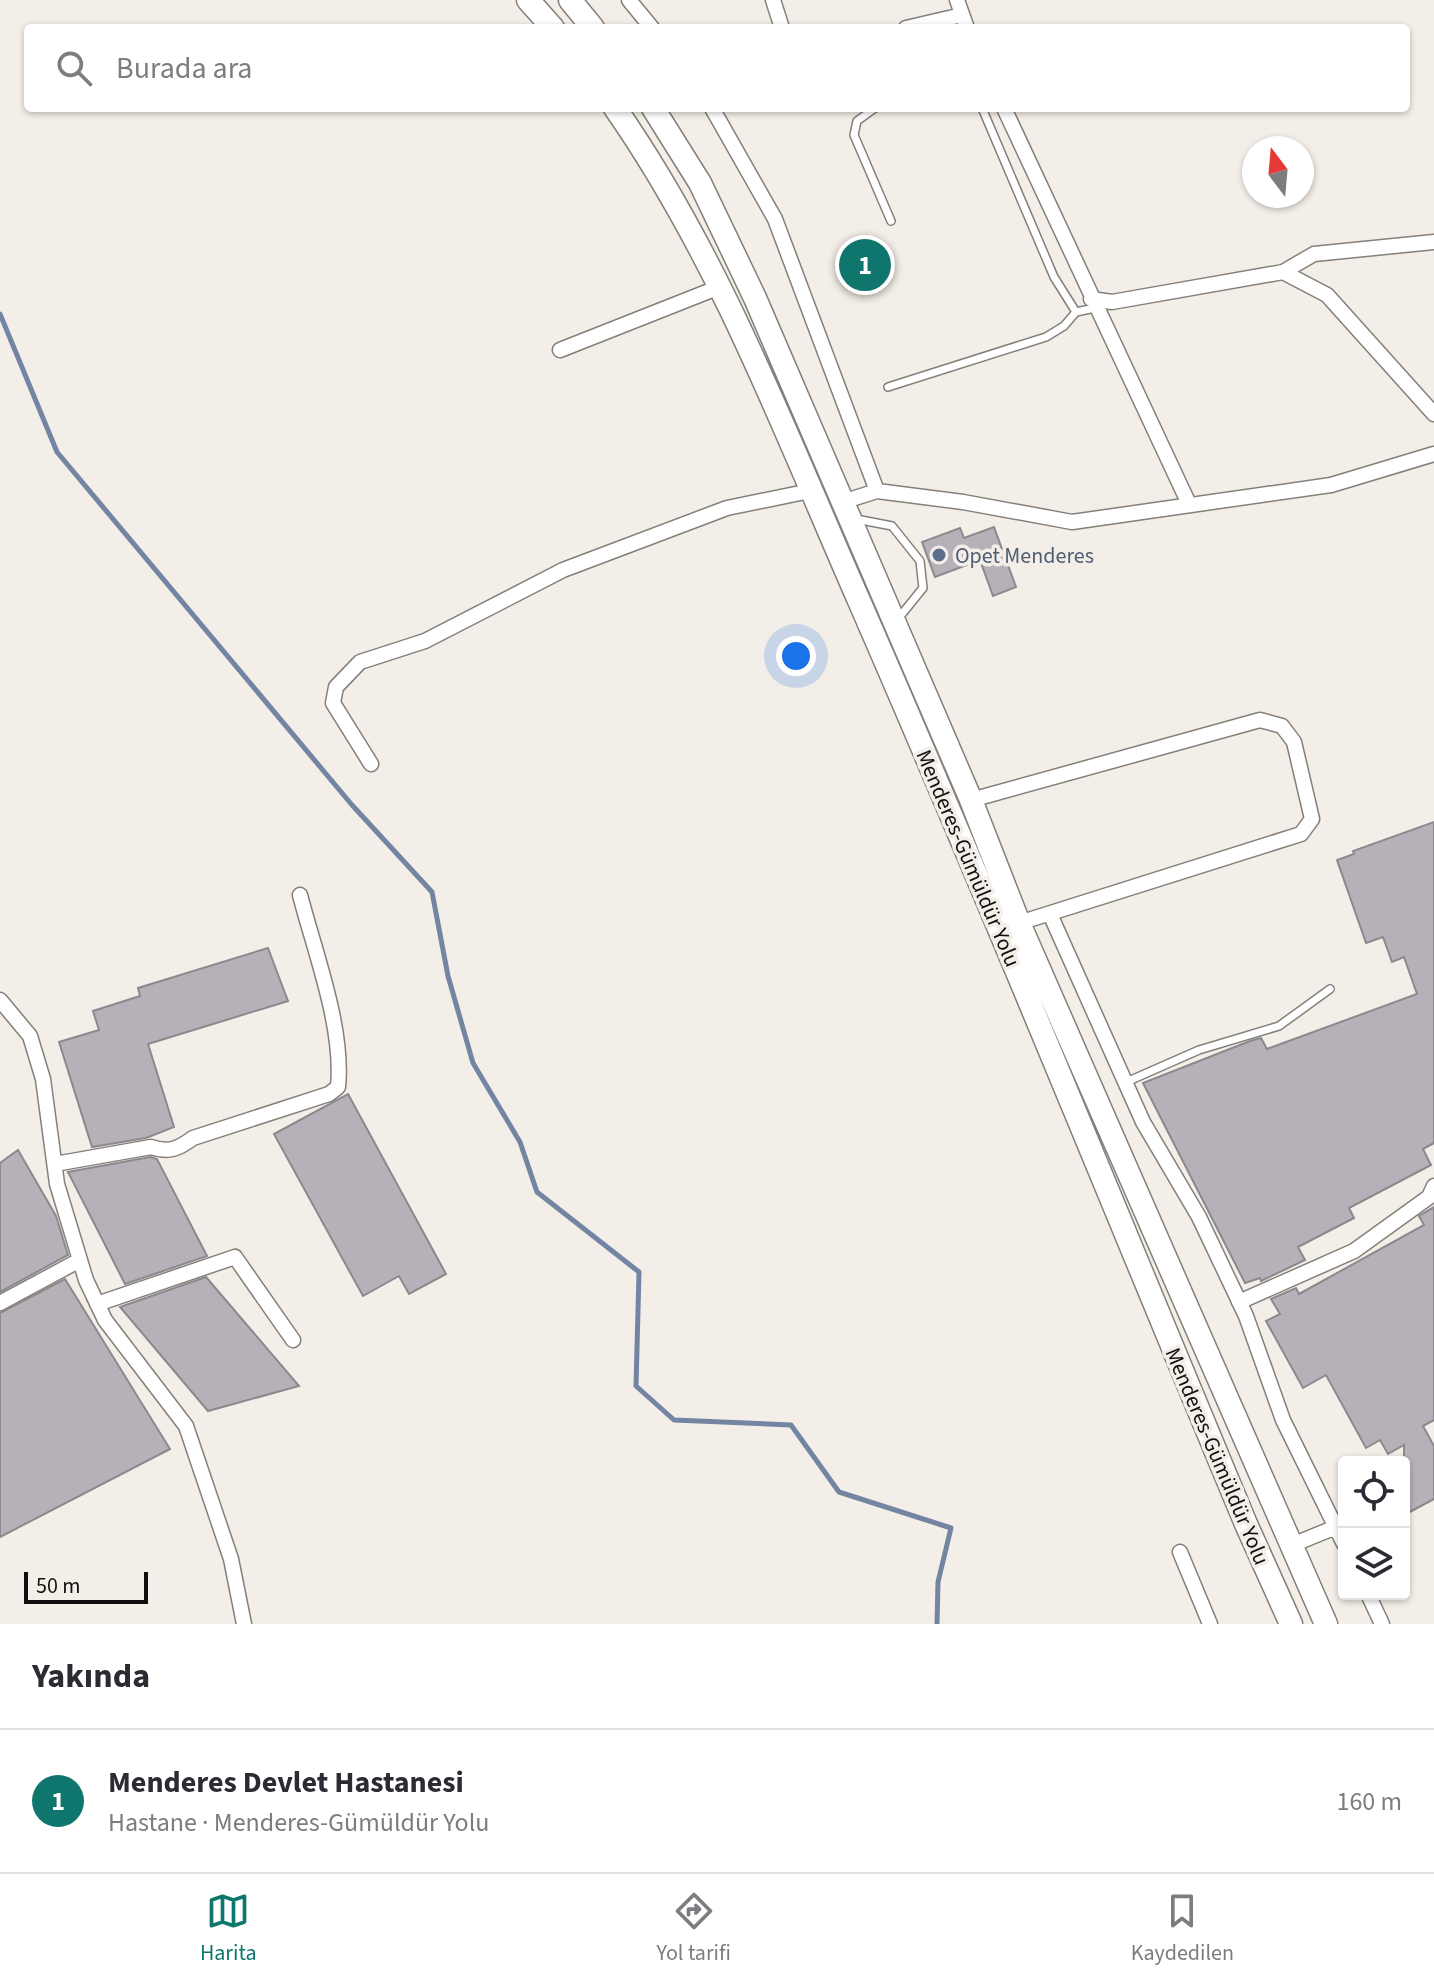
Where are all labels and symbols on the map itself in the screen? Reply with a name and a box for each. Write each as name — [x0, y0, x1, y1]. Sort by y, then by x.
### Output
north arrow — [1242, 136, 1314, 208]
pin: 1 — [839, 235, 891, 295]
place label: Opet Menderes — [955, 540, 1094, 572]
marker: Opet Menderes — [930, 546, 948, 564]
your location — [776, 636, 816, 676]
street label: Menderes-Gümüldür Yolu — [908, 745, 1028, 972]
street label: Menderes-Gümüldür Yolu — [1157, 1343, 1277, 1570]
scale bar — [24, 1568, 148, 1604]

